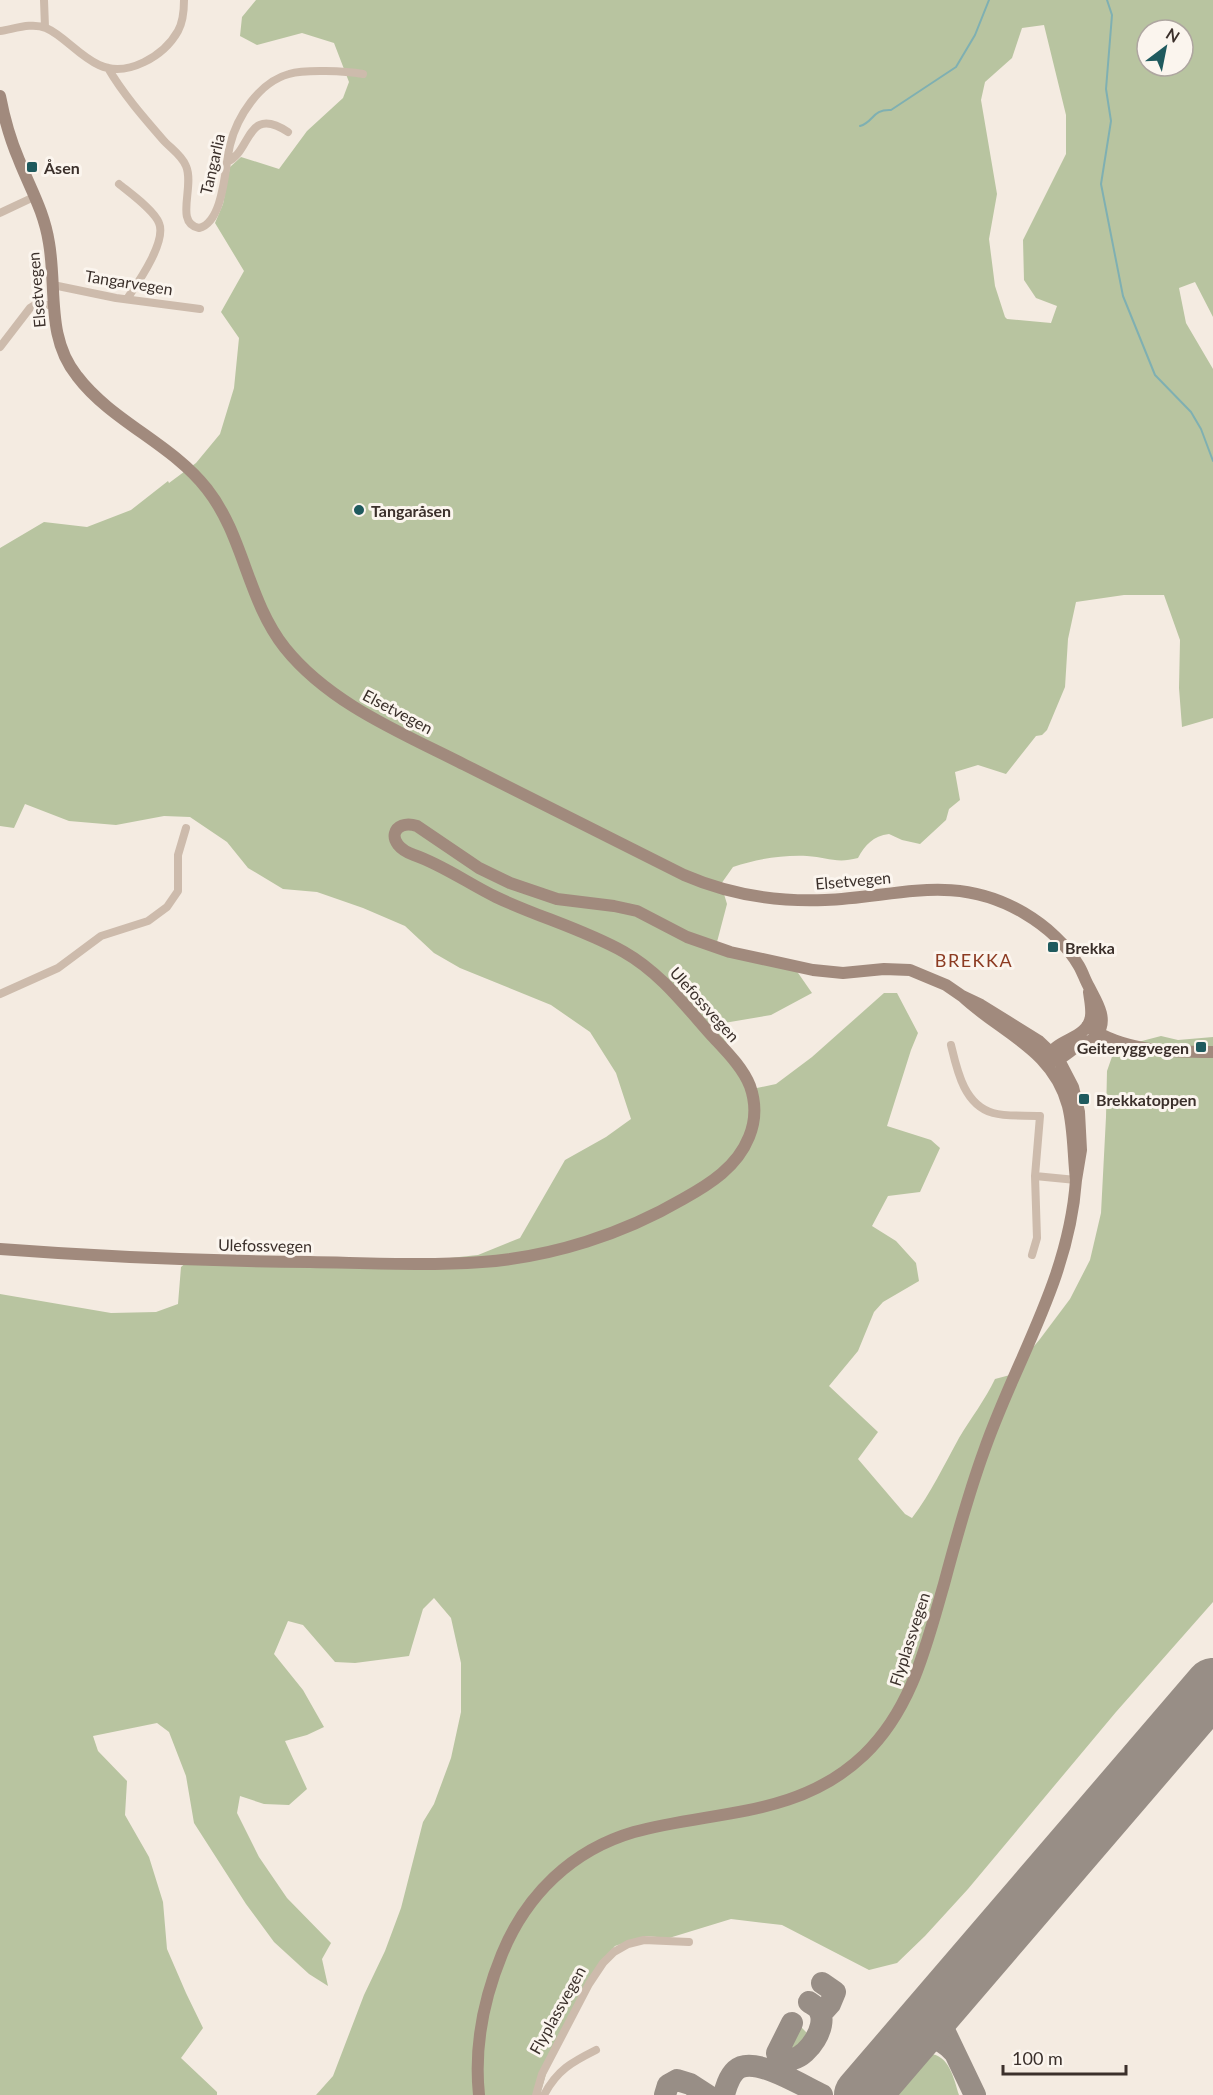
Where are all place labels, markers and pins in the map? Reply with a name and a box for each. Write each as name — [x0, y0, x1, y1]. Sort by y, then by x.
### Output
place label: Åsen — [43, 158, 80, 177]
marker: Åsen — [25, 160, 39, 174]
place label: Tangaråsen — [371, 501, 451, 520]
marker: Tangaråsen — [352, 503, 366, 517]
place label: Brekka — [1065, 938, 1115, 957]
marker: Brekka — [1046, 940, 1060, 954]
place label: Geiteryggvegen — [1077, 1038, 1189, 1057]
marker: Geiteryggvegen — [1194, 1040, 1208, 1054]
place label: Brekkatoppen — [1096, 1090, 1197, 1109]
marker: Brekkatoppen — [1077, 1092, 1091, 1106]

